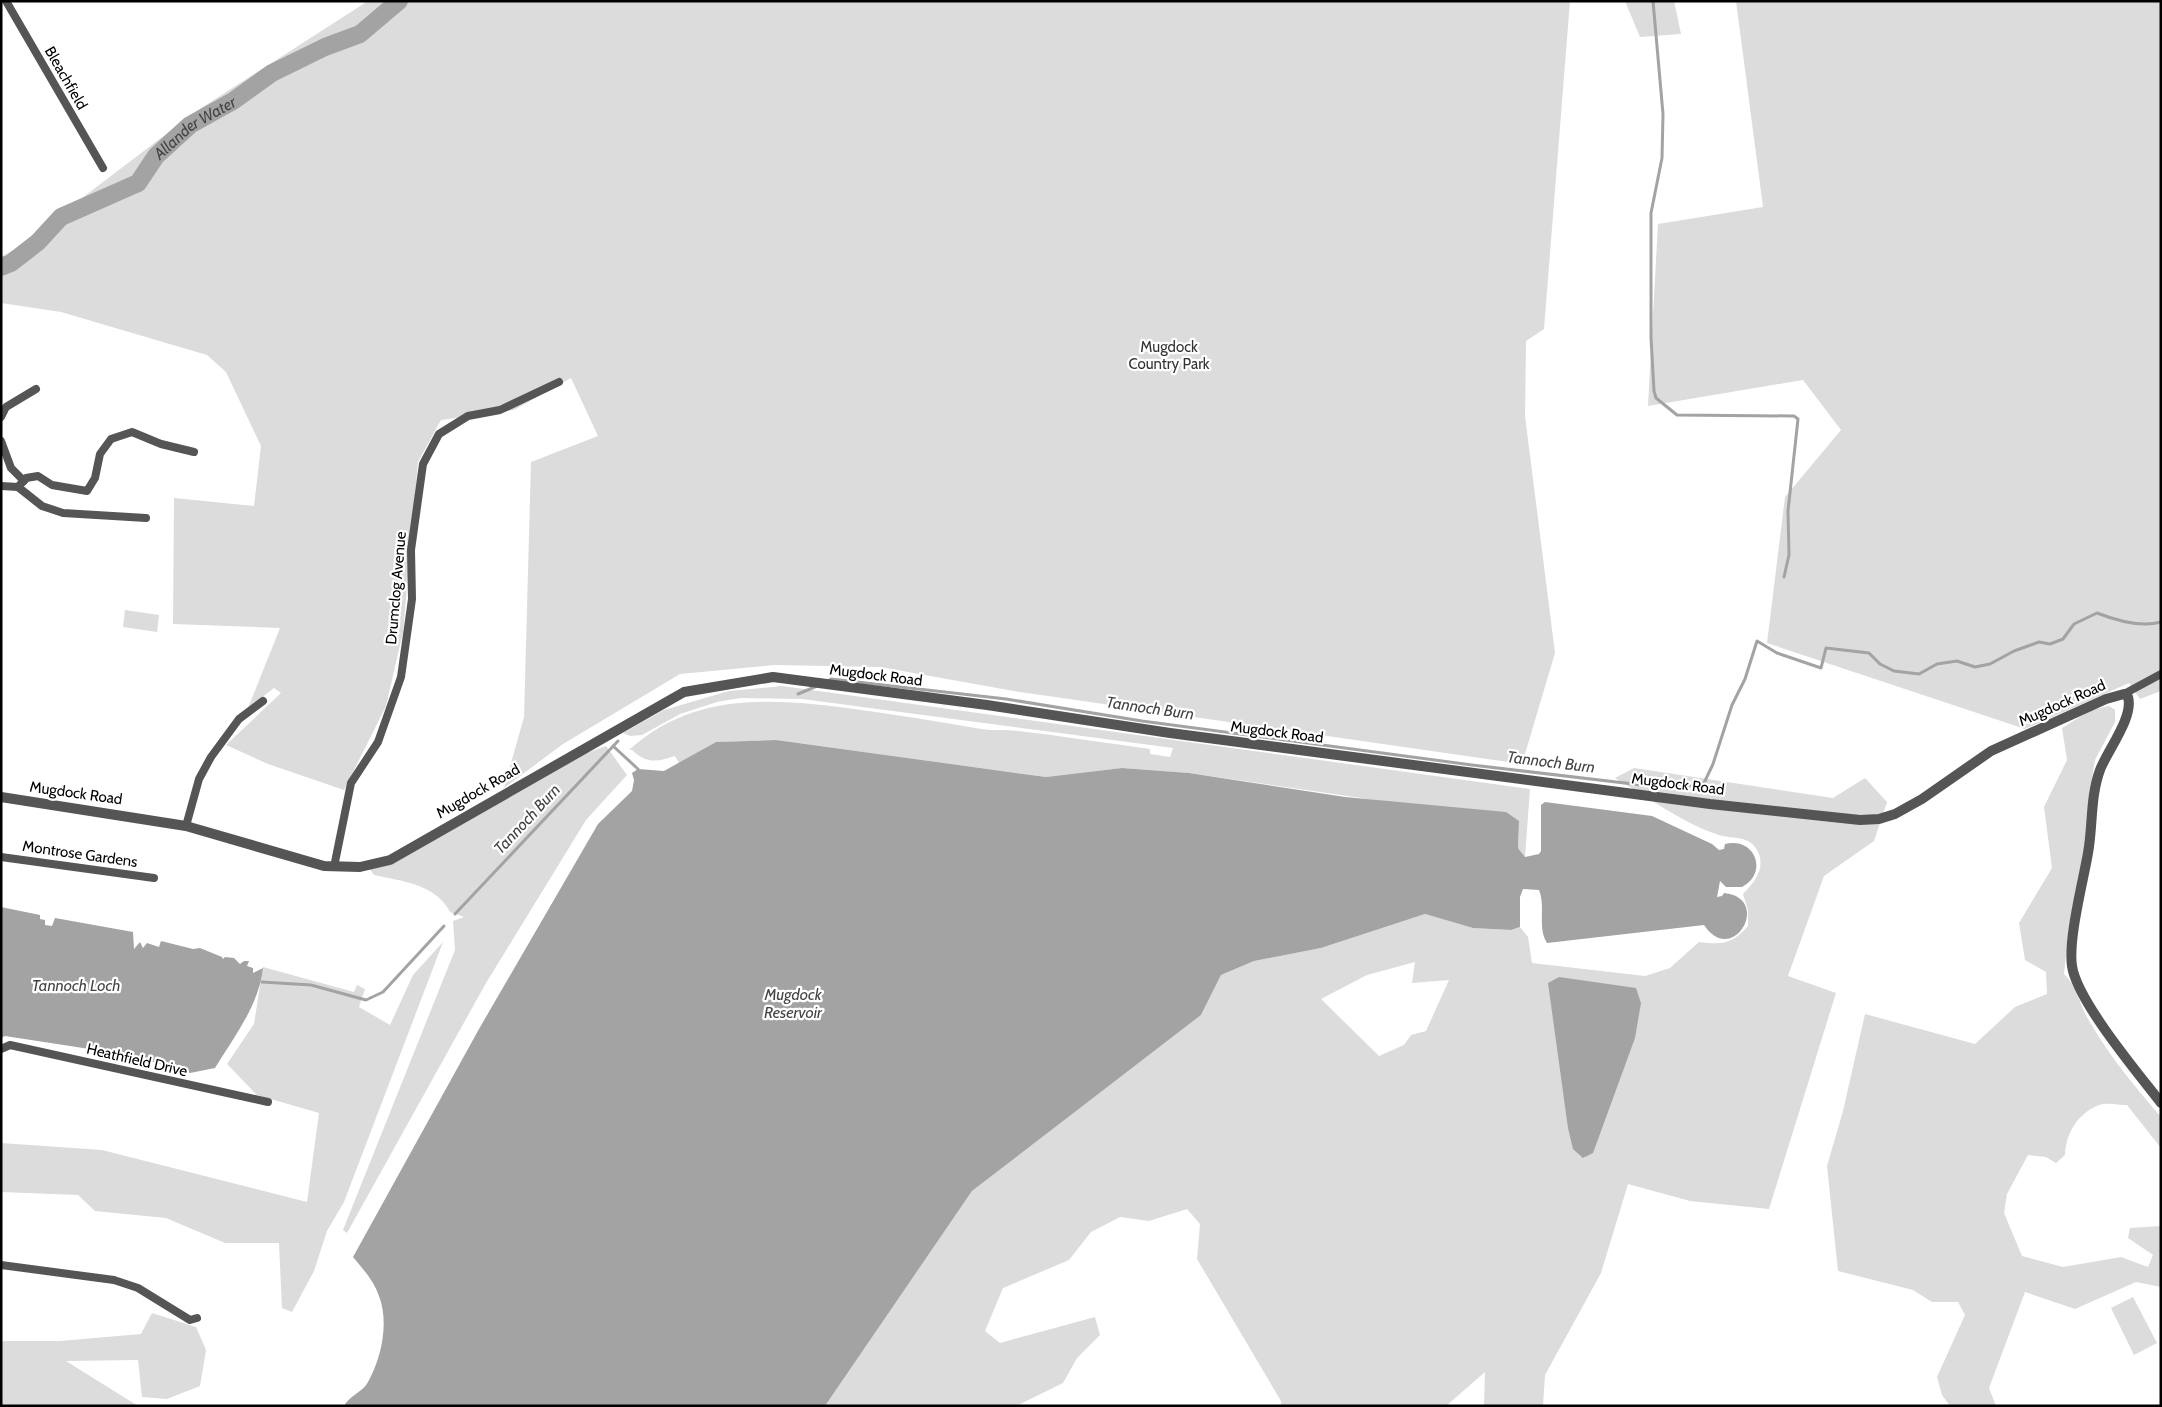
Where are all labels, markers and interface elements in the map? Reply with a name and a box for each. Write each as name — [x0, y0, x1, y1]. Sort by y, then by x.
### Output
street label: Bleachfield — [41, 43, 91, 113]
water label: Allander Water — [149, 91, 240, 164]
park label: Mugdock Country Park — [1128, 338, 1210, 373]
street label: Drumclog Avenue — [382, 530, 410, 645]
street label: Mugdock Road — [829, 660, 923, 690]
street label: Mugdock Road — [2016, 676, 2108, 730]
water label: Tannoch Burn — [1105, 692, 1195, 724]
street label: Mugdock Road — [1230, 717, 1324, 747]
water label: Tannoch Burn — [1506, 747, 1596, 777]
street label: Mugdock Road — [433, 760, 523, 822]
street label: Mugdock Road — [1631, 769, 1725, 799]
street label: Mugdock Road — [29, 778, 123, 808]
water label: Tannoch Burn — [490, 780, 564, 858]
street label: Montrose Gardens — [21, 837, 139, 871]
water label: Tannoch Loch — [32, 976, 120, 995]
water label: Mugdock Reservoir — [763, 985, 823, 1022]
street label: Heathfield Drive — [85, 1040, 189, 1080]

